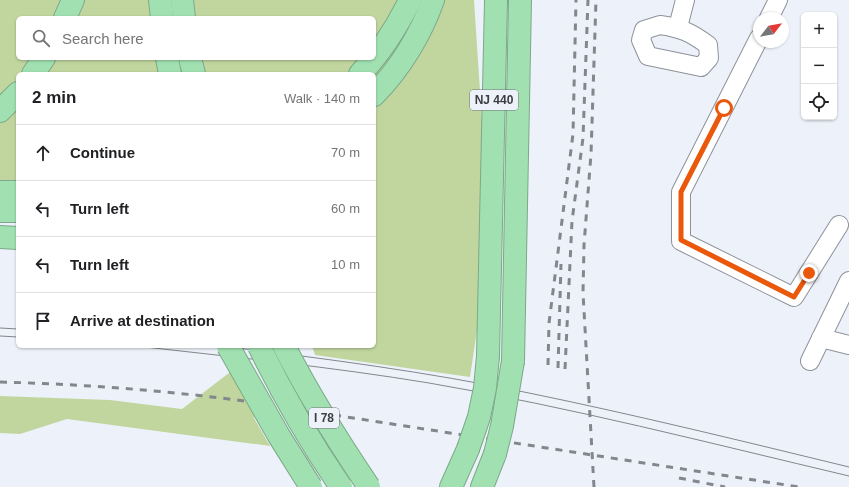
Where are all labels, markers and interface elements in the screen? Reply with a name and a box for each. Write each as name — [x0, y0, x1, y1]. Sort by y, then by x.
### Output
north arrow — [753, 12, 789, 48]
map controls — [801, 12, 837, 120]
button: + — [801, 12, 837, 48]
search box — [16, 16, 376, 60]
icon: search — [30, 27, 52, 49]
text: Search here — [62, 30, 144, 47]
button: − — [801, 48, 837, 84]
button: locate — [801, 84, 837, 120]
text: 2 min — [32, 88, 76, 107]
road number: NJ 440 — [470, 90, 518, 110]
text: Walk · 140 m — [284, 91, 360, 106]
route start — [715, 99, 733, 117]
icon: ahead — [32, 142, 54, 164]
text: Continue — [70, 144, 135, 161]
text: 70 m — [331, 145, 360, 160]
icon: left — [32, 198, 54, 220]
text: Turn left — [70, 200, 129, 217]
text: 60 m — [331, 201, 360, 216]
icon: left — [32, 254, 54, 276]
text: Turn left — [70, 256, 129, 273]
text: 10 m — [331, 257, 360, 272]
route end — [800, 264, 818, 282]
icon: arrive — [32, 310, 54, 332]
text: Arrive at destination — [70, 312, 215, 329]
road number: I 78 — [309, 408, 339, 428]

